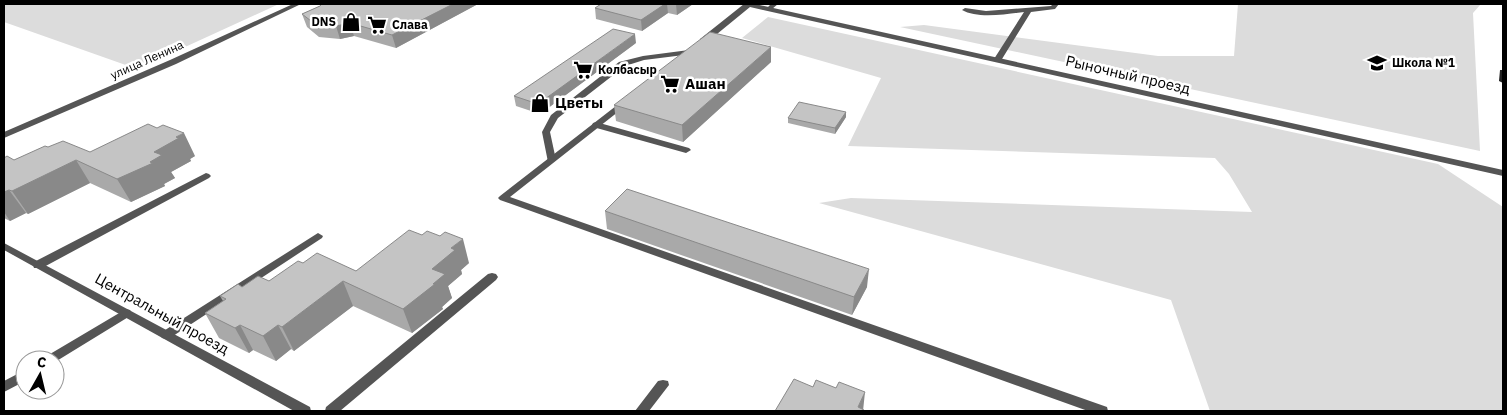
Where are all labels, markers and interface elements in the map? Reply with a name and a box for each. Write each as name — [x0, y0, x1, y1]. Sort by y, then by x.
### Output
shop icon: DNS — [340, 11, 362, 33]
place label: DNS — [311, 14, 336, 29]
supermarket icon: Слава — [366, 14, 388, 36]
place label: Слава — [392, 17, 428, 32]
street label: улица Ленина — [108, 36, 186, 82]
street label: Рыночный проезд — [1064, 51, 1192, 98]
school or university icon: Школа №1 — [1366, 52, 1388, 74]
place label: Школа №1 — [1392, 55, 1455, 70]
supermarket icon: Колбасыр — [572, 59, 594, 81]
place label: Колбасыр — [598, 62, 657, 77]
supermarket icon: Ашан — [659, 73, 681, 95]
place label: Ашан — [685, 74, 726, 93]
shop icon: Цветы — [529, 92, 551, 114]
place label: Цветы — [555, 93, 603, 112]
street label: Центральный проезд — [92, 269, 233, 358]
north arrow — [15, 350, 65, 400]
text: С — [36, 353, 48, 372]

